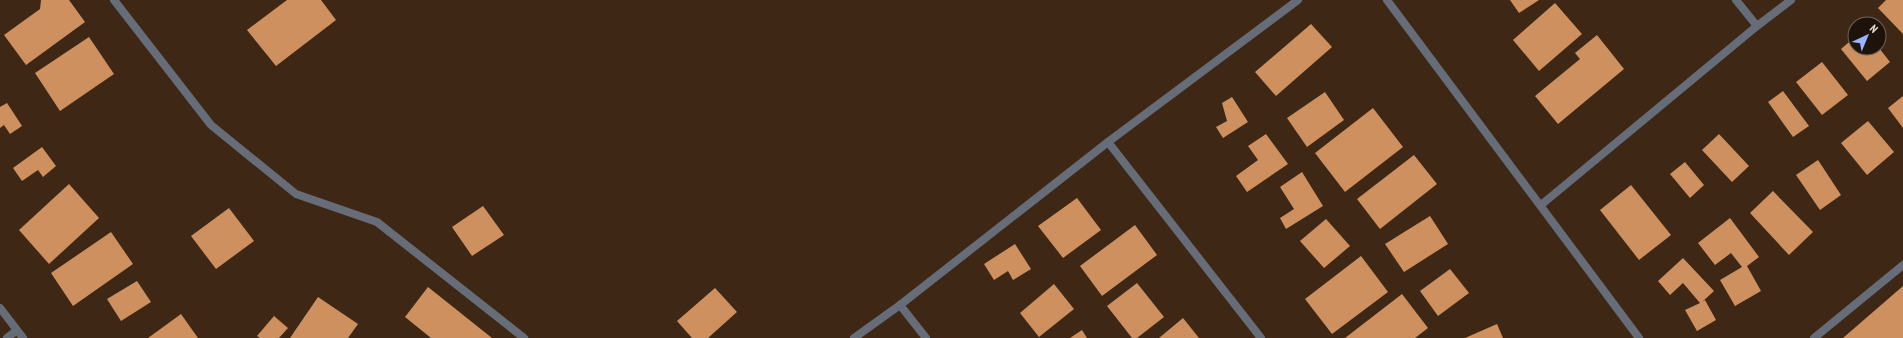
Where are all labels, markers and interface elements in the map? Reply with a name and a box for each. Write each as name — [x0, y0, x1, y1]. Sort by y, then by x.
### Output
north arrow — [1847, 16, 1887, 56]
text: N — [1867, 22, 1881, 36]

